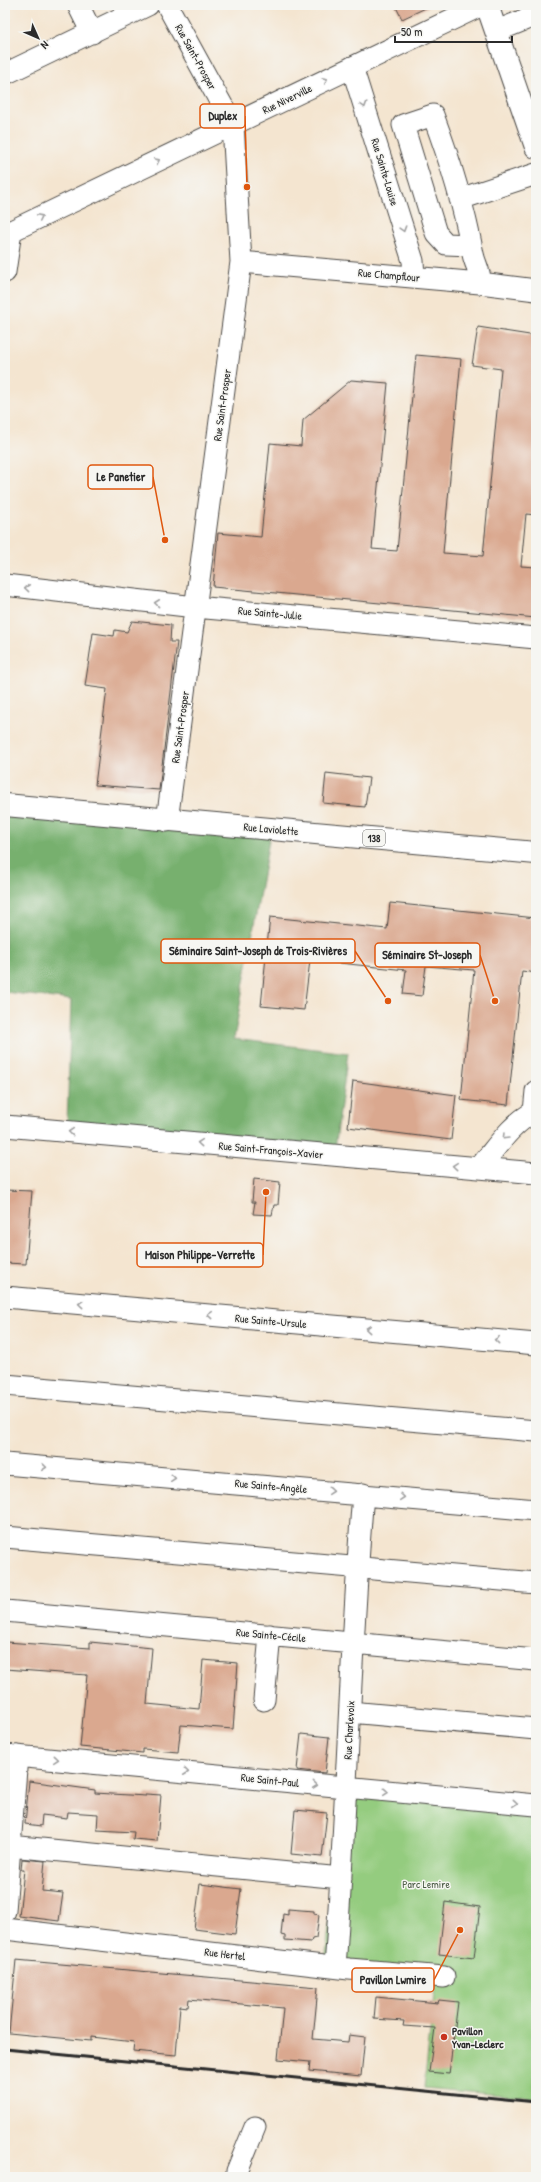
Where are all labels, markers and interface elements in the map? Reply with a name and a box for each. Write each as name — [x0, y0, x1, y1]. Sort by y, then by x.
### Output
north arrow — [18, 18, 58, 58]
scale bar — [395, 18, 512, 44]
street label: Rue Saint-Prosper — [172, 22, 220, 93]
text: 50 m — [401, 23, 422, 40]
text: N — [38, 38, 52, 52]
one-way arrow — [321, 78, 329, 85]
street label: Rue Niverville — [260, 81, 315, 117]
one-way arrow — [359, 101, 368, 108]
callout: Duplex — [200, 104, 245, 128]
text: Duplex — [209, 107, 238, 125]
street label: Rue Sainte-Louise — [368, 137, 402, 208]
one-way arrow — [153, 158, 161, 166]
one-way arrow — [36, 214, 43, 222]
one-way arrow — [398, 225, 407, 232]
street label: Rue Champflour — [357, 265, 421, 285]
street label: Rue Saint-Prosper — [210, 367, 234, 442]
callout: Le Panetier — [88, 465, 153, 489]
text: Le Panetier — [97, 468, 146, 485]
one-way arrow — [24, 584, 31, 593]
one-way arrow — [154, 598, 160, 607]
street label: Rue Sainte-Julie — [238, 603, 303, 623]
street label: Rue Saint-Prosper — [168, 689, 192, 764]
street label: Rue Laviolette — [243, 820, 300, 838]
road number: 138 — [363, 830, 385, 846]
callout: Séminaire Saint-Joseph de Trois‑Rivières — [161, 939, 355, 963]
text: Séminaire Saint-Joseph de Trois‑Rivières — [169, 942, 347, 960]
callout: Séminaire St-Joseph — [375, 943, 480, 967]
text: Séminaire St-Joseph — [382, 946, 473, 964]
one-way arrow — [68, 1128, 74, 1137]
one-way arrow — [502, 1132, 510, 1140]
street label: Rue Saint-François-Xavier — [218, 1138, 325, 1162]
one-way arrow — [197, 1139, 203, 1148]
one-way arrow — [452, 1161, 458, 1170]
callout: Maison Philippe-Verrette — [137, 1243, 263, 1267]
text: Maison Philippe-Verrette — [145, 1246, 255, 1264]
one-way arrow — [78, 1300, 84, 1309]
one-way arrow — [207, 1311, 213, 1320]
street label: Rue Sainte-Ursule — [235, 1311, 308, 1331]
one-way arrow — [365, 1325, 371, 1334]
one-way arrow — [494, 1336, 500, 1345]
one-way arrow — [41, 1463, 47, 1472]
one-way arrow — [170, 1474, 176, 1483]
street label: Rue Sainte-Angèle — [234, 1476, 308, 1496]
one-way arrow — [328, 1487, 334, 1496]
one-way arrow — [399, 1493, 405, 1502]
street label: Rue Sainte-Cécile — [235, 1625, 307, 1645]
street label: Rue Charlevoix — [340, 1700, 358, 1760]
one-way arrow — [53, 1755, 59, 1764]
one-way arrow — [183, 1767, 189, 1776]
street label: Rue Saint-Paul — [240, 1770, 300, 1790]
one-way arrow — [312, 1780, 318, 1789]
one-way arrow — [383, 1787, 389, 1796]
one-way arrow — [512, 1799, 518, 1808]
park label: Parc Lemire — [402, 1877, 450, 1891]
street label: Rue Hertel — [204, 1945, 246, 1963]
callout: Pavillon Lwmire — [352, 1968, 434, 1992]
text: Pavillon Lwmire — [360, 1971, 426, 1988]
place label: Pavillon Yvan-Leclerc — [451, 2024, 504, 2051]
marker: Pavillon Yvan-Leclerc — [439, 2032, 449, 2042]

